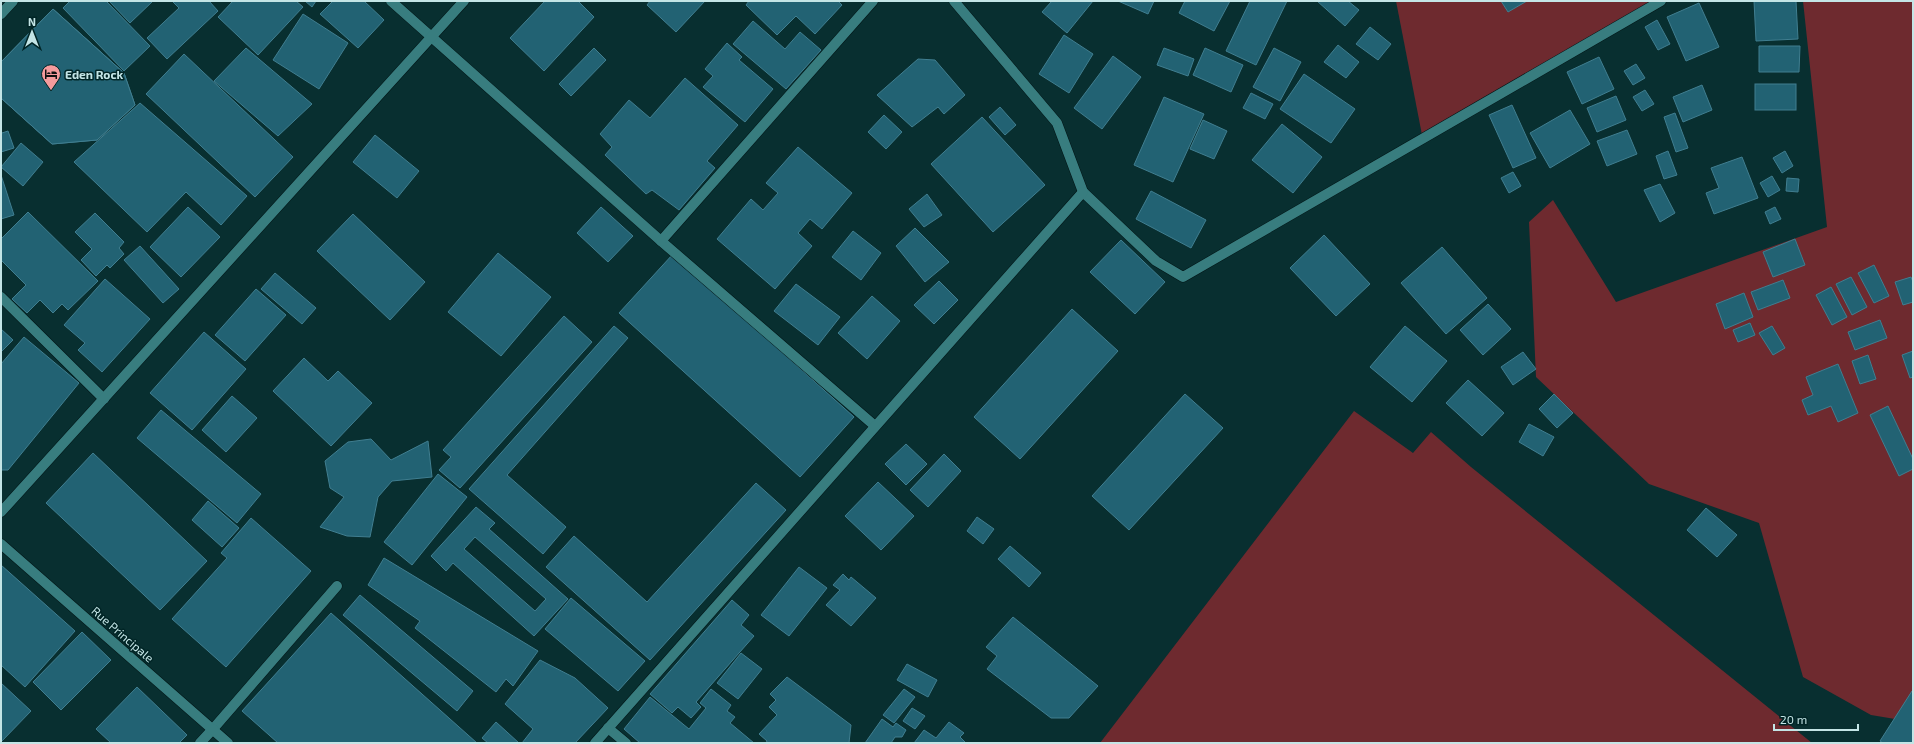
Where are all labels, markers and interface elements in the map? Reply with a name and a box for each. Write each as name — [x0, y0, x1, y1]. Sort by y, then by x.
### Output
north arrow — [12, 12, 52, 52]
text: N — [28, 15, 36, 28]
hotel icon: Eden Rock — [40, 63, 62, 91]
place label: Eden Rock — [65, 67, 124, 81]
street label: Rue Principale — [89, 603, 157, 665]
scale bar — [1774, 706, 1858, 732]
text: 20 m — [1780, 712, 1807, 726]

